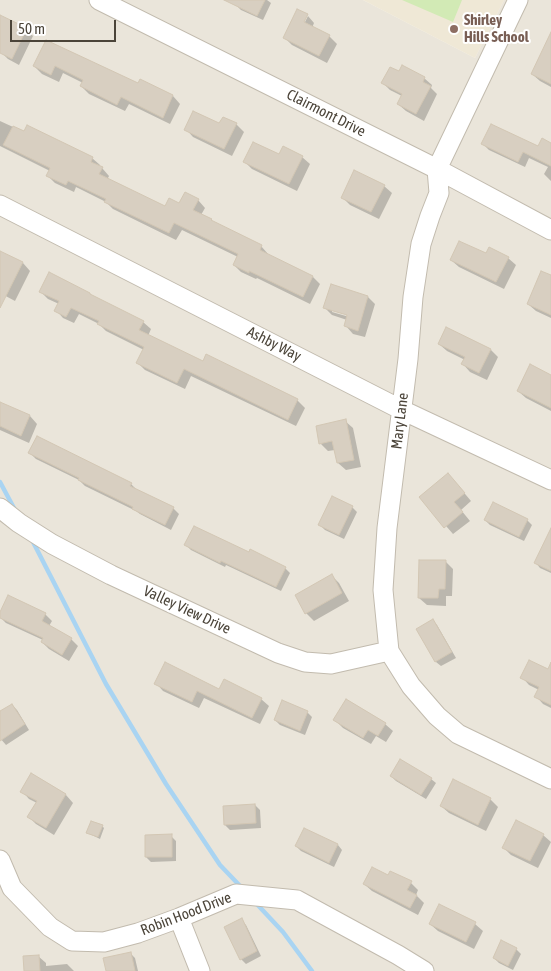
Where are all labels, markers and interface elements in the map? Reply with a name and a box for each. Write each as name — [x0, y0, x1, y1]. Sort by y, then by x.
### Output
scale bar — [12, 10, 119, 42]
place label: Shirley Hills School — [464, 11, 529, 46]
text: 50 m — [18, 20, 45, 37]
marker: Shirley Hills School — [448, 23, 460, 35]
street label: Clairmont Drive — [284, 85, 368, 141]
street label: Ashby Way — [244, 323, 304, 365]
street label: Mary Lane — [388, 392, 412, 450]
street label: Valley View Drive — [141, 582, 233, 638]
street label: Robin Hood Drive — [138, 888, 234, 940]

